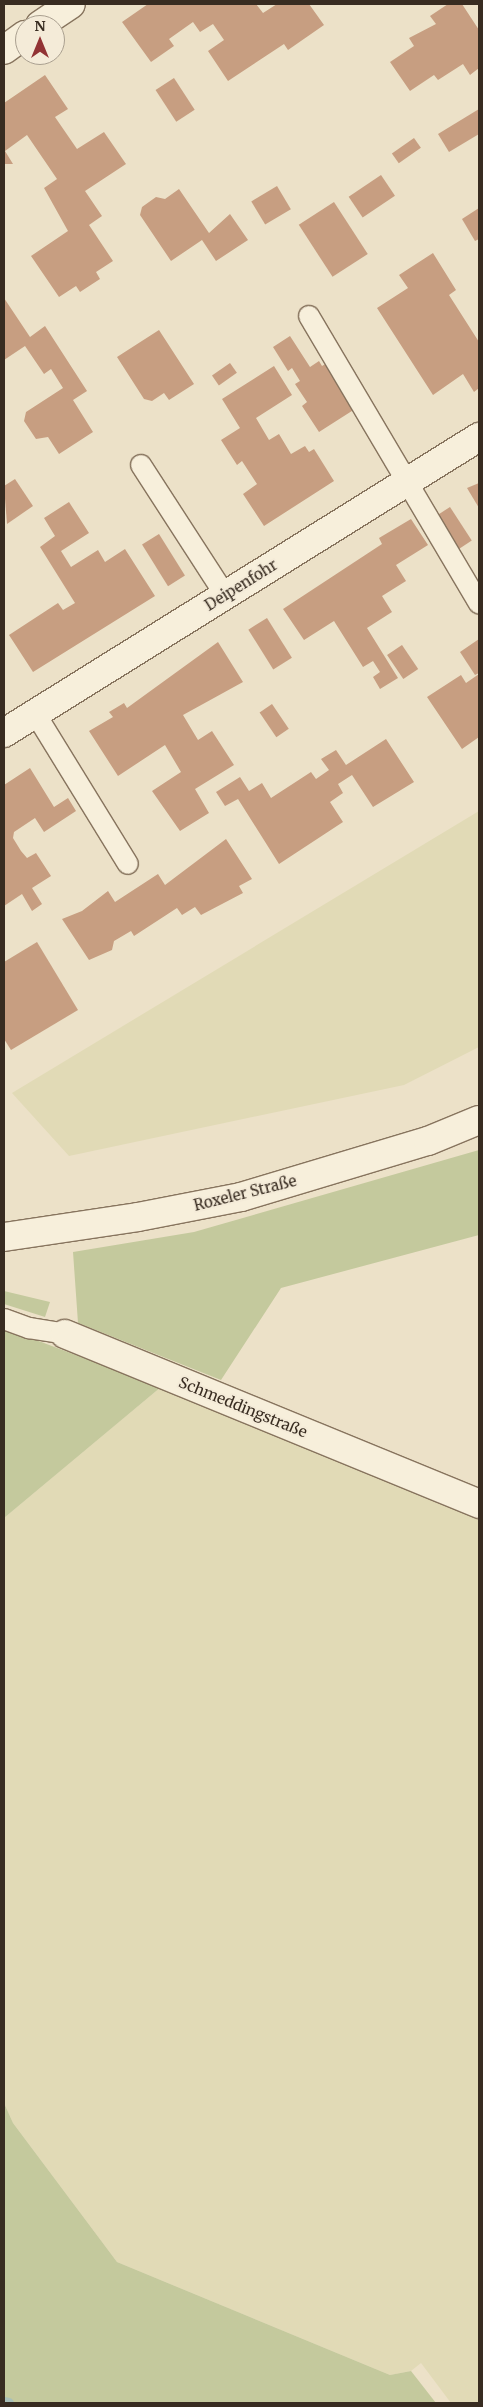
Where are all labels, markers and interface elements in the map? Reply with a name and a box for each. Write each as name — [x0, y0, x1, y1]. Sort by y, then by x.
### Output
north arrow — [15, 15, 65, 65]
text: N — [34, 17, 46, 35]
street label: Deipenfohr — [201, 556, 281, 614]
street label: Roxeler Straße — [192, 1172, 298, 1214]
street label: Schmeddingstraße — [176, 1373, 310, 1441]

